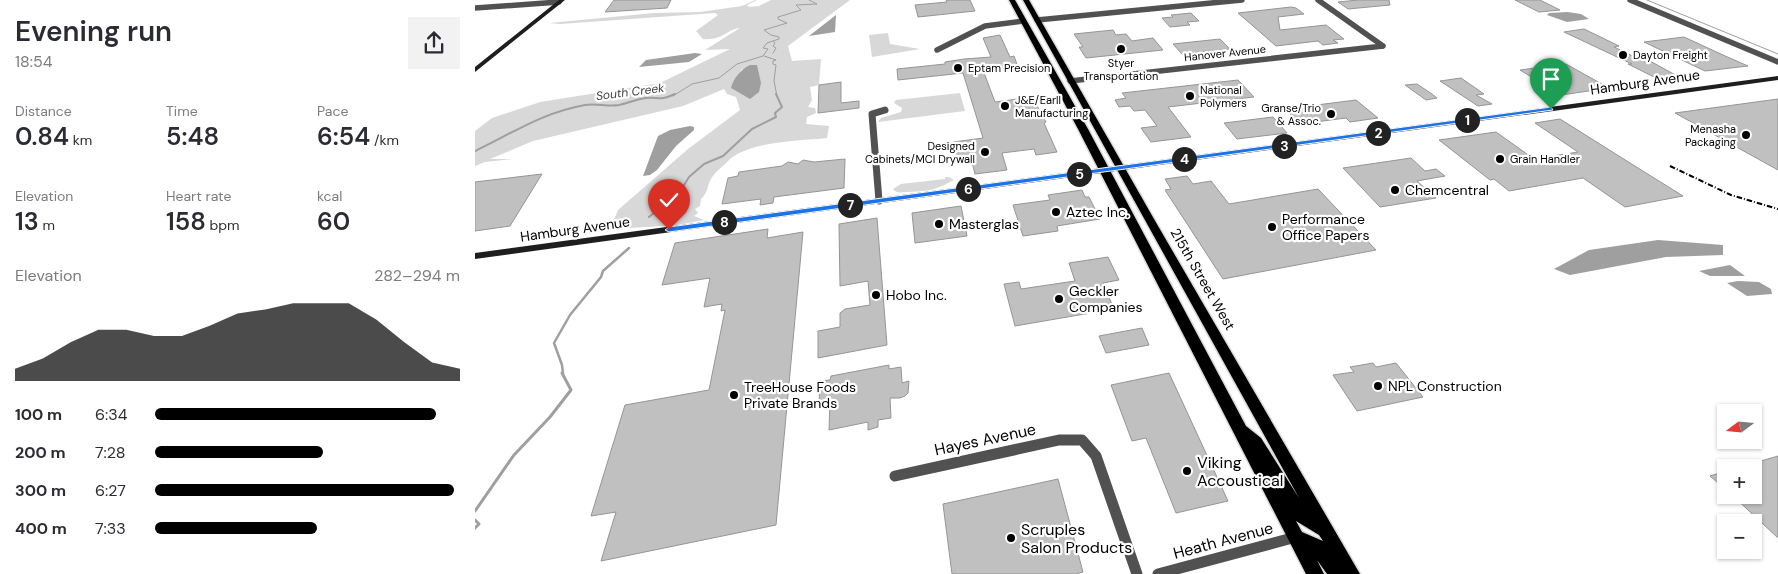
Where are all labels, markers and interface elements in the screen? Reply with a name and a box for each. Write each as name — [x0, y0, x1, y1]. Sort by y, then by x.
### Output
text: Evening run — [15, 13, 172, 50]
button: share — [408, 17, 460, 69]
street label: Hanover Avenue — [1183, 42, 1267, 64]
marker: Styer Transportation — [1115, 43, 1127, 55]
place label: Dayton Freight — [1633, 48, 1708, 62]
marker: Dayton Freight — [1617, 49, 1629, 61]
text: 18:54 — [15, 51, 52, 72]
place label: Styer Transportation — [1084, 56, 1158, 83]
pin — [1530, 58, 1572, 109]
place label: Eptam Precision — [968, 61, 1050, 75]
marker: Eptam Precision — [952, 62, 964, 74]
icon: arrive — [1537, 65, 1565, 93]
street label: Hamburg Avenue — [1589, 65, 1701, 99]
water label: South Creek — [595, 80, 666, 104]
place label: National Polymers — [1200, 83, 1247, 110]
marker: National Polymers — [1184, 90, 1196, 102]
place label: J&E/Earll Manufacturing — [1015, 93, 1088, 120]
marker: J&E/Earll Manufacturing — [999, 100, 1011, 112]
place label: Granse/Trio & Assoc. — [1261, 101, 1321, 128]
text: Distance — [15, 102, 72, 120]
text: Time — [166, 102, 198, 120]
text: Pace — [317, 102, 348, 120]
marker: Granse/Trio & Assoc. — [1325, 108, 1337, 120]
pin: 1 — [1455, 108, 1479, 132]
text: 1 — [1465, 111, 1470, 129]
text: 0.84 — [15, 120, 69, 153]
text: 5:48 — [166, 120, 219, 153]
text: 6:54 — [317, 120, 370, 153]
pin: 2 — [1365, 120, 1391, 146]
place label: Menasha Packaging — [1685, 122, 1736, 149]
text: 2 — [1374, 124, 1383, 142]
marker: Menasha Packaging — [1740, 129, 1752, 141]
text: km — [69, 131, 92, 149]
text: /km — [370, 131, 399, 149]
pin: 3 — [1271, 134, 1297, 158]
text: 3 — [1280, 137, 1289, 155]
place label: Designed Cabinets/MCI Drywall — [865, 139, 975, 166]
marker: Designed Cabinets/MCI Drywall — [979, 146, 991, 158]
pin: 4 — [1171, 146, 1197, 172]
text: 4 — [1180, 150, 1189, 168]
place label: Grain Handler — [1510, 152, 1580, 166]
marker: Grain Handler — [1494, 153, 1506, 165]
pin: 5 — [1067, 162, 1091, 186]
text: 5 — [1075, 165, 1084, 183]
pin: 6 — [955, 176, 981, 202]
pin — [648, 179, 690, 230]
text: 6 — [964, 180, 973, 198]
place label: Chemcentral — [1405, 181, 1489, 199]
marker: Chemcentral — [1389, 184, 1401, 196]
icon: check — [655, 186, 683, 214]
text: Elevation — [15, 187, 73, 205]
text: Heart rate — [166, 187, 231, 205]
text: kcal — [317, 187, 342, 205]
pin: 7 — [837, 192, 863, 218]
text: 7 — [847, 196, 854, 214]
place label: Aztec Inc. — [1066, 203, 1129, 221]
text: 13 — [15, 205, 39, 238]
text: 158 — [166, 205, 206, 238]
text: 60 — [317, 205, 350, 238]
marker: Aztec Inc. — [1050, 206, 1062, 218]
pin: 8 — [711, 210, 737, 234]
place label: Performance Office Papers — [1282, 210, 1370, 244]
street label: Hamburg Avenue — [519, 212, 631, 246]
text: 8 — [720, 213, 729, 231]
place label: Masterglas — [949, 215, 1019, 233]
text: m — [39, 216, 55, 234]
text: bpm — [206, 216, 240, 234]
marker: Masterglas — [933, 218, 945, 230]
marker: Performance Office Papers — [1266, 221, 1278, 233]
street label: 215th Street West — [1167, 225, 1239, 333]
text: Elevation — [15, 265, 82, 286]
text: 282–294 m — [374, 265, 460, 286]
place label: Geckler Companies — [1069, 282, 1143, 316]
place label: Hobo Inc. — [886, 286, 947, 304]
marker: Hobo Inc. — [870, 289, 882, 301]
marker: Geckler Companies — [1053, 293, 1065, 305]
place label: NPL Construction — [1388, 377, 1502, 395]
place label: TreeHouse Foods Private Brands — [744, 378, 856, 412]
marker: NPL Construction — [1372, 380, 1384, 392]
marker: TreeHouse Foods Private Brands — [728, 389, 740, 401]
text: 100 m — [15, 404, 62, 425]
text: 6:34 — [95, 404, 127, 425]
north arrow — [1717, 404, 1763, 449]
map controls — [1717, 404, 1762, 559]
street label: Hayes Avenue — [932, 418, 1038, 460]
text: 200 m — [15, 442, 66, 463]
text: 7:28 — [95, 442, 125, 463]
place label: Viking Accoustical — [1197, 452, 1283, 491]
button: + — [1717, 459, 1762, 504]
marker: Viking Accoustical — [1181, 465, 1193, 477]
text: 300 m — [15, 480, 66, 501]
text: 6:27 — [95, 480, 126, 501]
button: − — [1717, 514, 1762, 559]
street label: Heath Avenue — [1171, 517, 1275, 564]
text: 400 m — [15, 518, 67, 539]
text: 7:33 — [95, 518, 126, 539]
place label: Scruples Salon Products — [1021, 519, 1132, 558]
marker: Scruples Salon Products — [1005, 532, 1017, 544]

